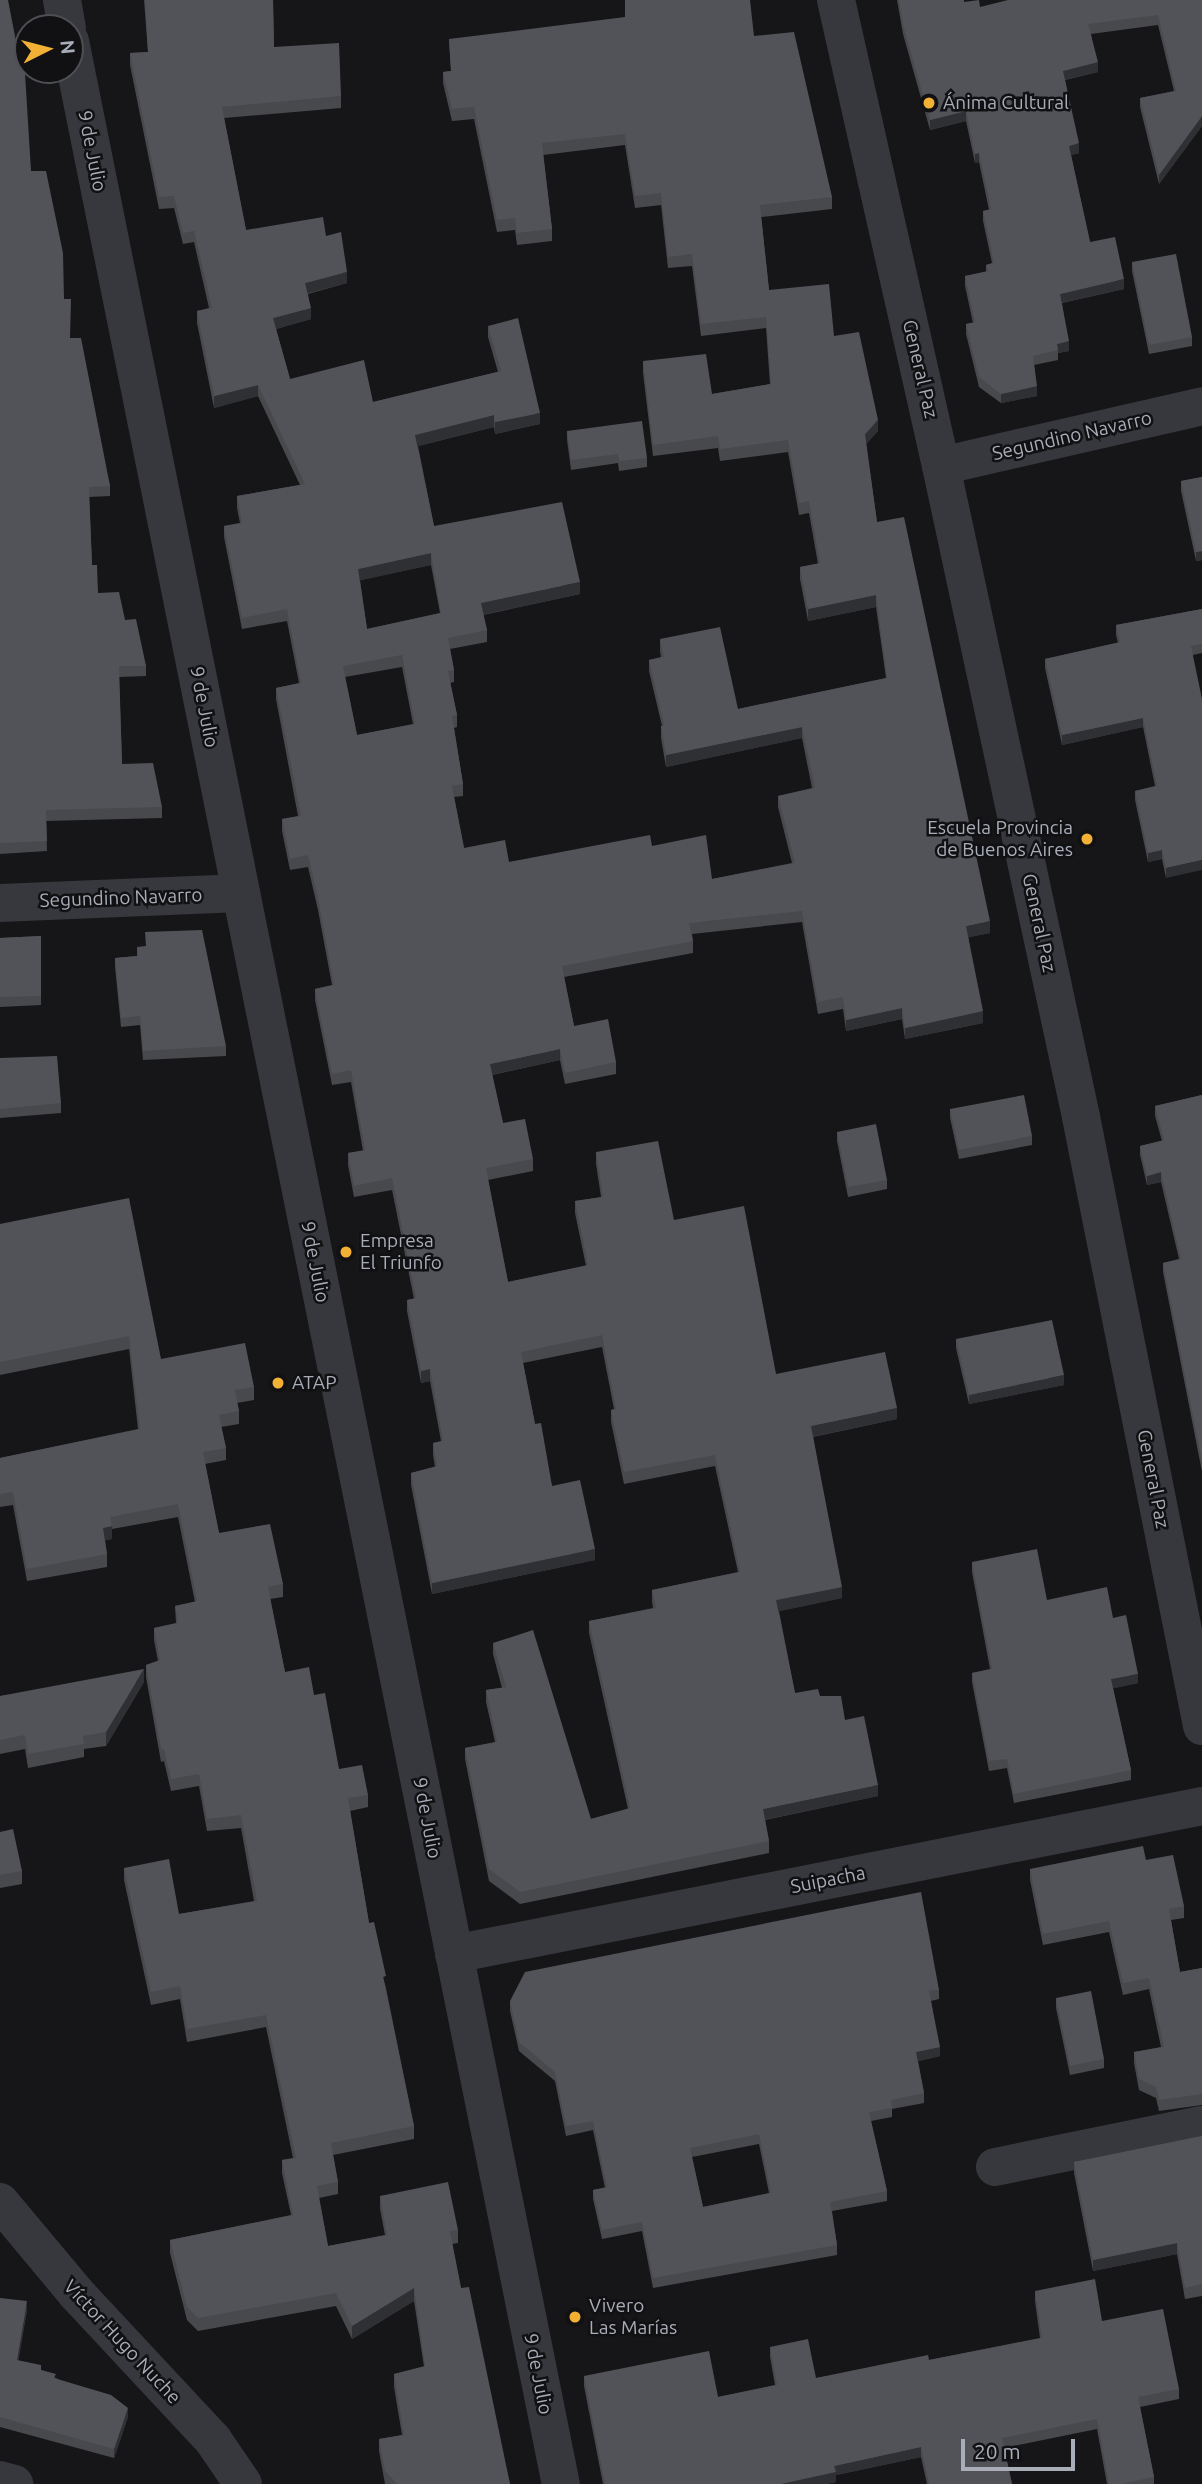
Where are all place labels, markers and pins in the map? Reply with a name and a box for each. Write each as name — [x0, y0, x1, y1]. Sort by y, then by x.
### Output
place label: Ánima Cultural — [943, 92, 1069, 114]
marker: Ánima Cultural — [921, 95, 937, 111]
place label: Escuela Provincia de Buenos Aires — [927, 817, 1073, 861]
marker: Escuela Provincia de Buenos Aires — [1079, 831, 1095, 847]
place label: Empresa El Triunfo — [360, 1230, 442, 1274]
marker: Empresa El Triunfo — [338, 1244, 354, 1260]
place label: ATAP — [292, 1372, 337, 1394]
marker: ATAP — [270, 1375, 286, 1391]
place label: Vivero Las Marías — [589, 2295, 677, 2339]
marker: Vivero Las Marías — [567, 2309, 583, 2325]

